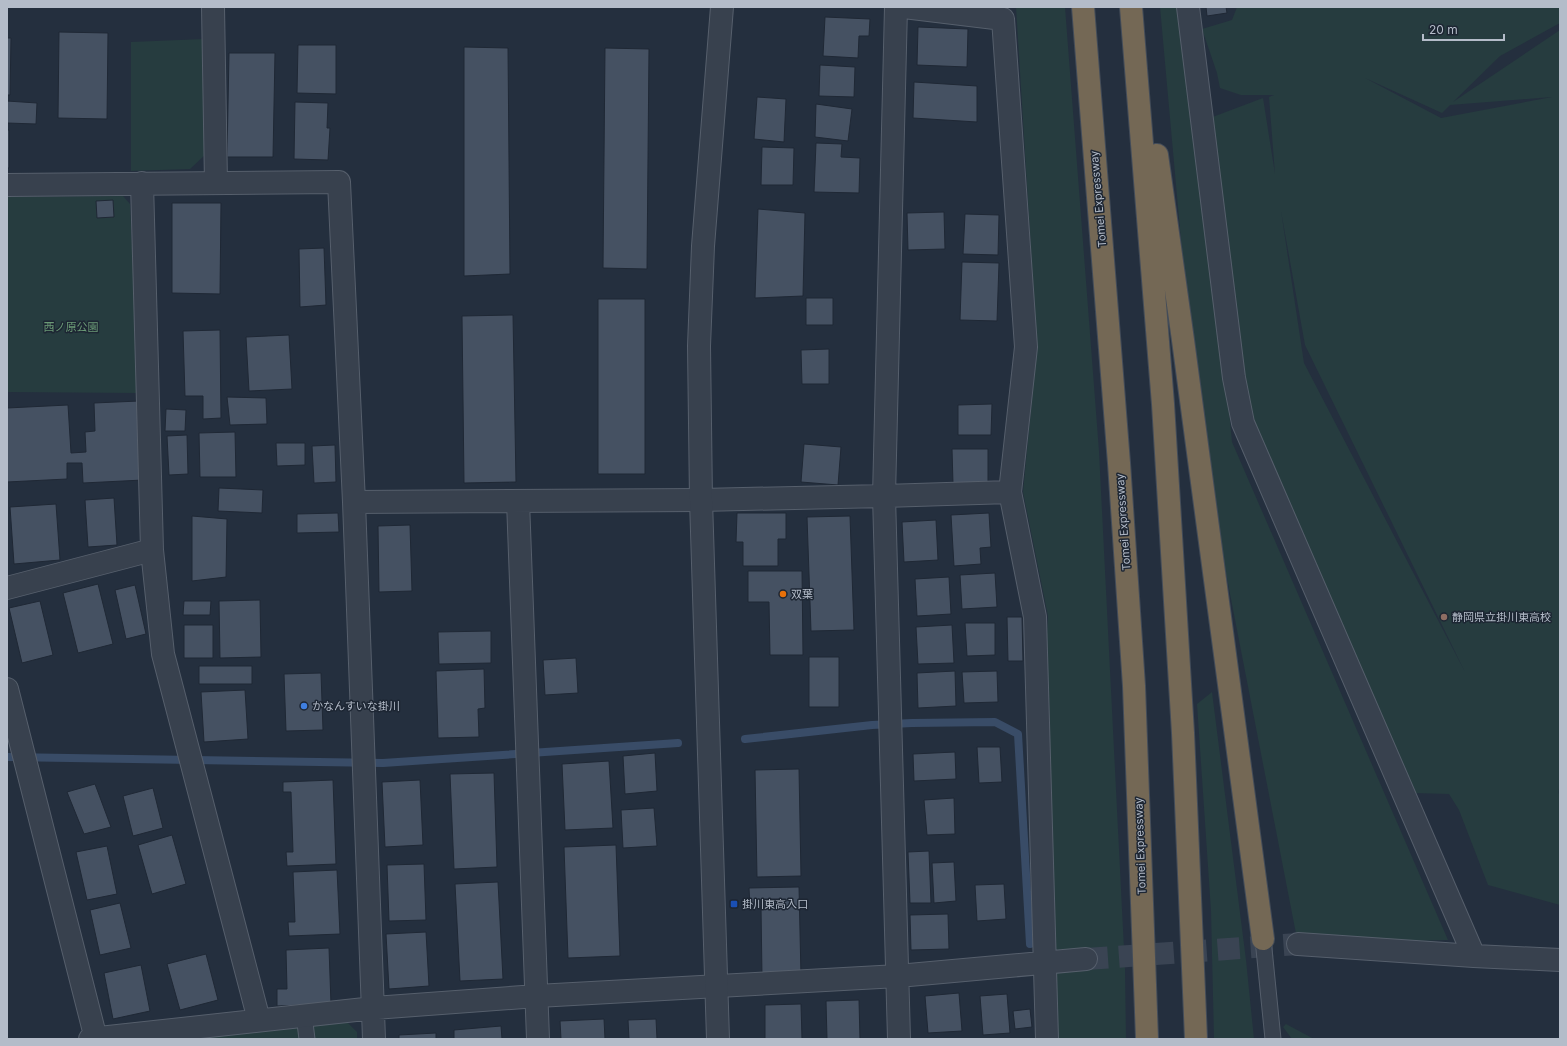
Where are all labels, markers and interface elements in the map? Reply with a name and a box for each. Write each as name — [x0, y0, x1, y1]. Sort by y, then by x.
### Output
scale bar — [1423, 16, 1504, 42]
text: 20 m — [1429, 22, 1458, 37]
street label: Tomei Expressway — [1087, 150, 1109, 248]
park label: 西ノ原公園 — [44, 320, 99, 334]
street label: Tomei Expressway — [1113, 473, 1133, 571]
place label: 双葉 — [791, 587, 813, 601]
marker: 双葉 — [778, 589, 788, 599]
place label: 静岡県立掛川東高校 — [1452, 610, 1551, 624]
marker: 静岡県立掛川東高校 — [1439, 612, 1449, 622]
place label: かなんすいな掛川 — [312, 699, 400, 713]
marker: かなんすいな掛川 — [299, 701, 309, 711]
street label: Tomei Expressway — [1131, 797, 1149, 895]
place label: 掛川東高入口 — [742, 897, 808, 911]
marker: 掛川東高入口 — [729, 899, 739, 909]

